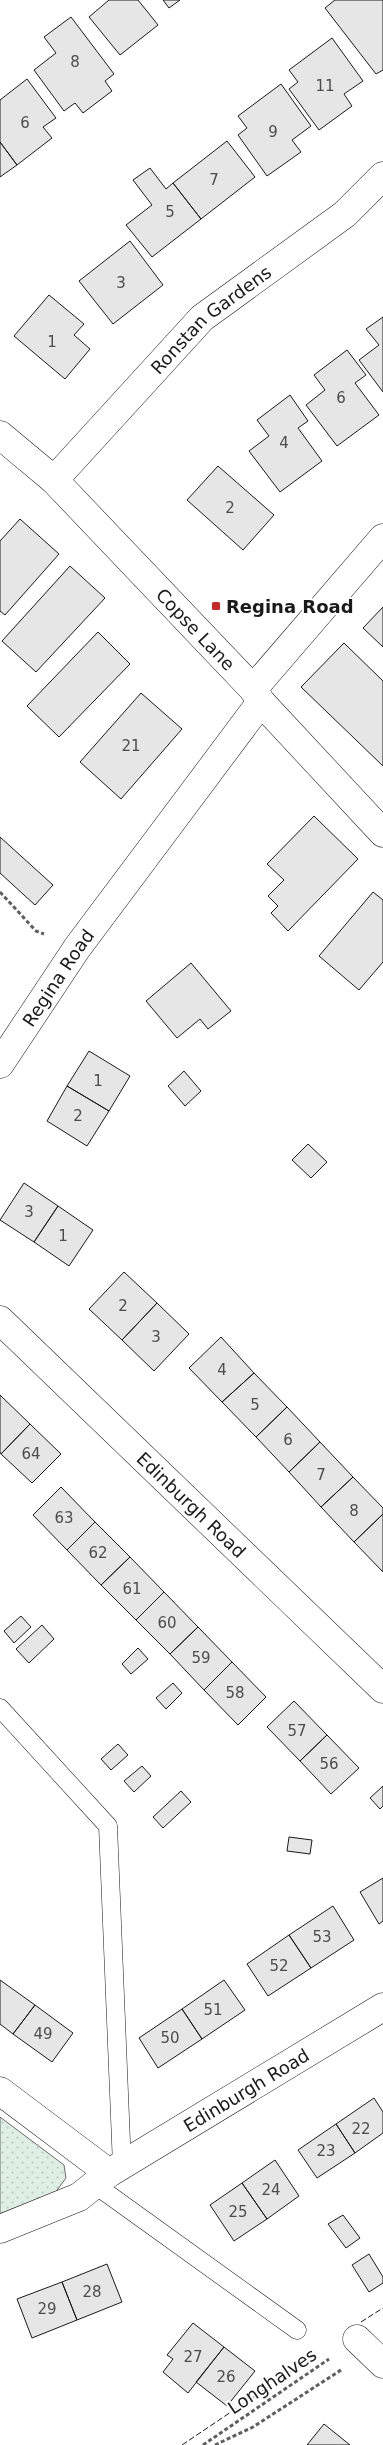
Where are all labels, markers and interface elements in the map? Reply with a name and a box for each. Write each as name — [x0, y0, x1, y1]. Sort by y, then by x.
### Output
house number: 8 — [70, 53, 80, 71]
house number: 11 — [315, 77, 335, 95]
house number: 6 — [20, 114, 30, 132]
house number: 9 — [268, 123, 278, 141]
house number: 7 — [209, 171, 219, 189]
house number: 5 — [165, 203, 175, 221]
street label: Ronstan Gardens — [146, 261, 275, 378]
house number: 3 — [116, 274, 126, 292]
house number: 1 — [47, 333, 57, 351]
house number: 6 — [336, 389, 346, 407]
house number: 4 — [279, 434, 289, 452]
house number: 2 — [225, 499, 235, 517]
street label: Copse Lane — [152, 584, 240, 674]
place label: Regina Road — [226, 596, 354, 617]
marker: Regina Road — [210, 600, 222, 612]
house number: 21 — [121, 737, 141, 755]
street label: Regina Road — [18, 925, 98, 1030]
house number: 1 — [93, 1072, 103, 1090]
house number: 2 — [73, 1107, 83, 1125]
house number: 3 — [24, 1203, 34, 1221]
house number: 1 — [58, 1227, 68, 1245]
house number: 2 — [118, 1297, 128, 1315]
house number: 3 — [151, 1328, 161, 1346]
house number: 4 — [217, 1361, 227, 1379]
house number: 5 — [250, 1396, 260, 1414]
house number: 6 — [283, 1431, 293, 1449]
house number: 64 — [21, 1445, 41, 1463]
street label: Edinburgh Road — [133, 1447, 250, 1562]
house number: 7 — [316, 1466, 326, 1484]
house number: 8 — [349, 1502, 359, 1520]
house number: 63 — [54, 1509, 74, 1527]
house number: 62 — [88, 1544, 108, 1562]
house number: 61 — [122, 1580, 142, 1598]
house number: 60 — [157, 1614, 177, 1632]
house number: 59 — [191, 1649, 211, 1667]
house number: 58 — [225, 1684, 245, 1702]
house number: 57 — [287, 1722, 307, 1740]
house number: 56 — [319, 1755, 339, 1773]
house number: 53 — [312, 1928, 332, 1946]
house number: 52 — [269, 1957, 289, 1975]
house number: 51 — [203, 2001, 223, 2019]
house number: 49 — [33, 2025, 53, 2043]
house number: 50 — [160, 2029, 180, 2047]
street label: Edinburgh Road — [180, 2044, 313, 2136]
house number: 22 — [351, 2120, 371, 2138]
house number: 23 — [316, 2142, 336, 2160]
house number: 24 — [261, 2181, 281, 2199]
house number: 25 — [228, 2203, 248, 2221]
house number: 28 — [82, 2283, 102, 2301]
house number: 29 — [37, 2300, 57, 2318]
street label: Longhalves — [224, 2344, 320, 2418]
house number: 27 — [183, 2348, 203, 2366]
house number: 26 — [216, 2368, 236, 2386]

